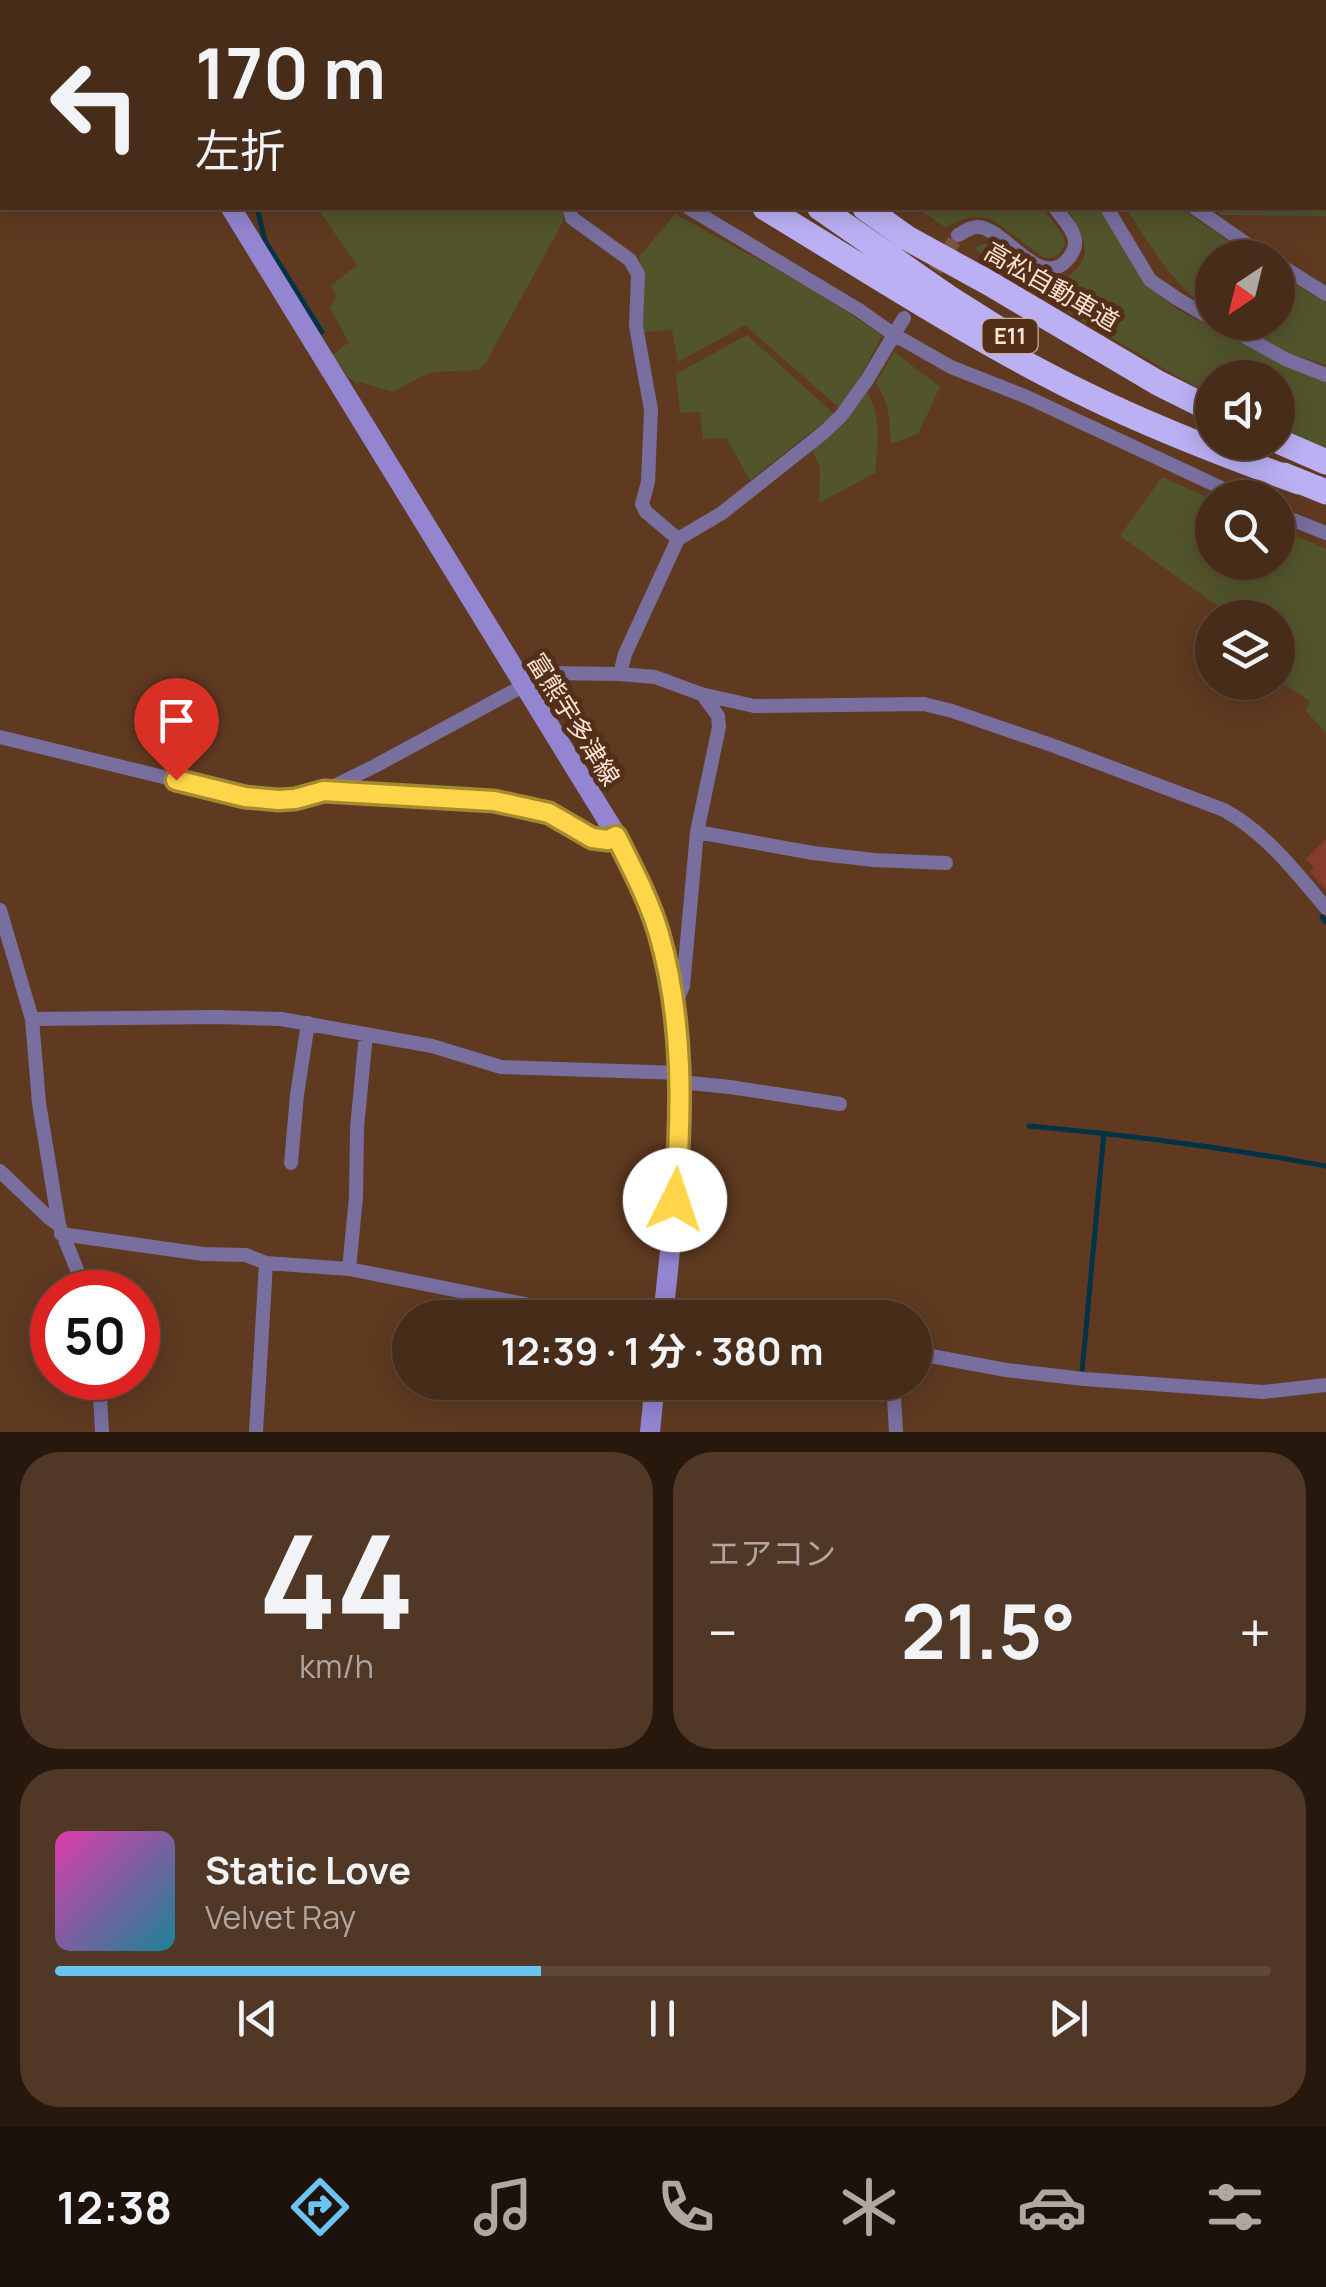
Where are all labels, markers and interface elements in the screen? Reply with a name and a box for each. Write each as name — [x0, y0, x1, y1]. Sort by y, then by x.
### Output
text: 170 m — [195, 24, 386, 120]
icon: left — [30, 40, 160, 170]
text: 左折 — [195, 119, 285, 181]
street label: 高松自動車道 — [978, 233, 1126, 339]
north arrow — [1195, 240, 1295, 340]
map controls — [1195, 240, 1295, 700]
road number: E11 — [982, 319, 1038, 353]
button: sound — [1195, 360, 1295, 460]
button: search — [1195, 480, 1295, 580]
button: layers — [1195, 600, 1295, 700]
street label: 富熊宇多津線 — [519, 646, 629, 792]
pin — [134, 678, 219, 781]
icon: arrive — [149, 693, 204, 748]
position arrow — [623, 1148, 727, 1252]
speed limit sign: 50 — [30, 1270, 160, 1400]
text: 12:39 · 1 分 · 380 m — [500, 1324, 824, 1376]
text: 44 — [258, 1490, 415, 1668]
text: エアコン — [708, 1531, 836, 1575]
text: 21.5° — [901, 1579, 1076, 1682]
text: − — [708, 1594, 738, 1670]
text: + — [1239, 1594, 1271, 1670]
text: km/h — [299, 1644, 374, 1688]
text: Static Love — [205, 1843, 411, 1895]
text: Velvet Ray — [205, 1895, 356, 1939]
icon: previous — [230, 1991, 285, 2046]
icon: pause — [635, 1991, 690, 2046]
icon: next — [1041, 1991, 1096, 2046]
icon: directions — [285, 2172, 355, 2242]
icon: music — [468, 2172, 538, 2242]
icon: phone — [651, 2172, 721, 2242]
icon: climate — [834, 2172, 904, 2242]
icon: car — [1017, 2172, 1087, 2242]
icon: filters — [1200, 2172, 1270, 2242]
text: 12:38 — [56, 2176, 172, 2238]

